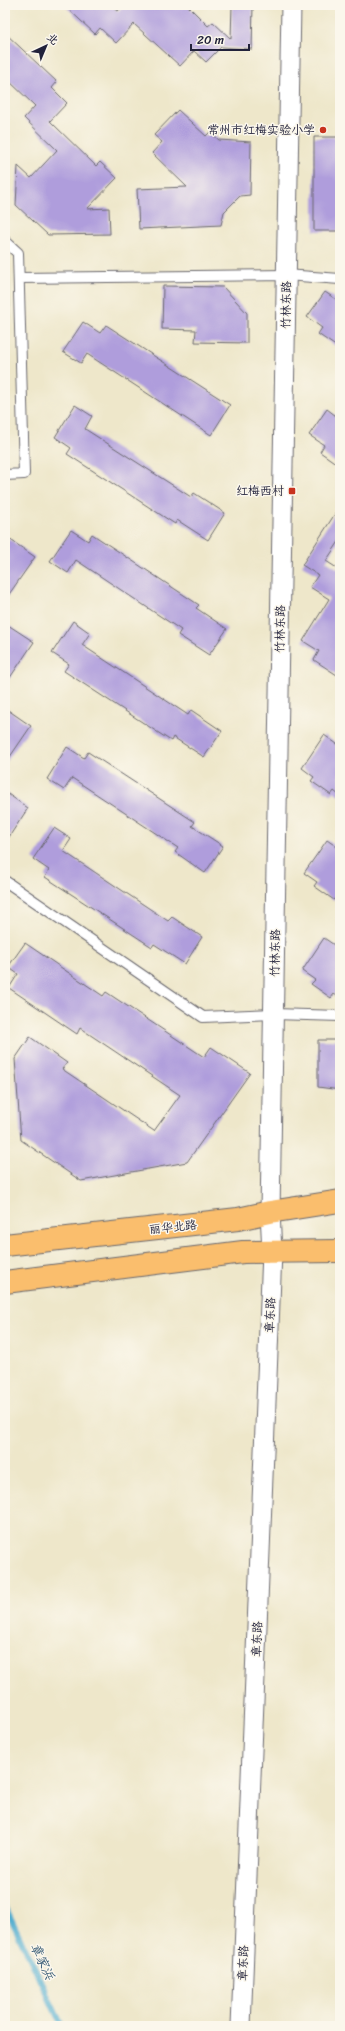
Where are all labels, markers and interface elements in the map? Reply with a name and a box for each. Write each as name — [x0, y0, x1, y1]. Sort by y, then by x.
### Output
north arrow — [26, 26, 66, 66]
scale bar — [191, 26, 249, 52]
text: 北 — [42, 29, 63, 50]
text: 20 m — [197, 29, 224, 51]
place label: 常州市红梅实验小学 — [207, 119, 315, 141]
marker: 常州市红梅实验小学 — [318, 125, 328, 135]
street label: 竹林东路 — [275, 281, 297, 329]
place label: 红梅西村 — [236, 480, 284, 502]
marker: 红梅西村 — [287, 486, 297, 496]
street label: 竹林东路 — [269, 605, 291, 653]
street label: 竹林东路 — [264, 929, 286, 977]
street label: 丽华北路 — [148, 1214, 198, 1240]
street label: 章东路 — [258, 1297, 282, 1333]
street label: 章东路 — [245, 1621, 269, 1657]
water label: 章家浜 — [24, 1939, 62, 1985]
street label: 章东路 — [231, 1945, 255, 1981]

